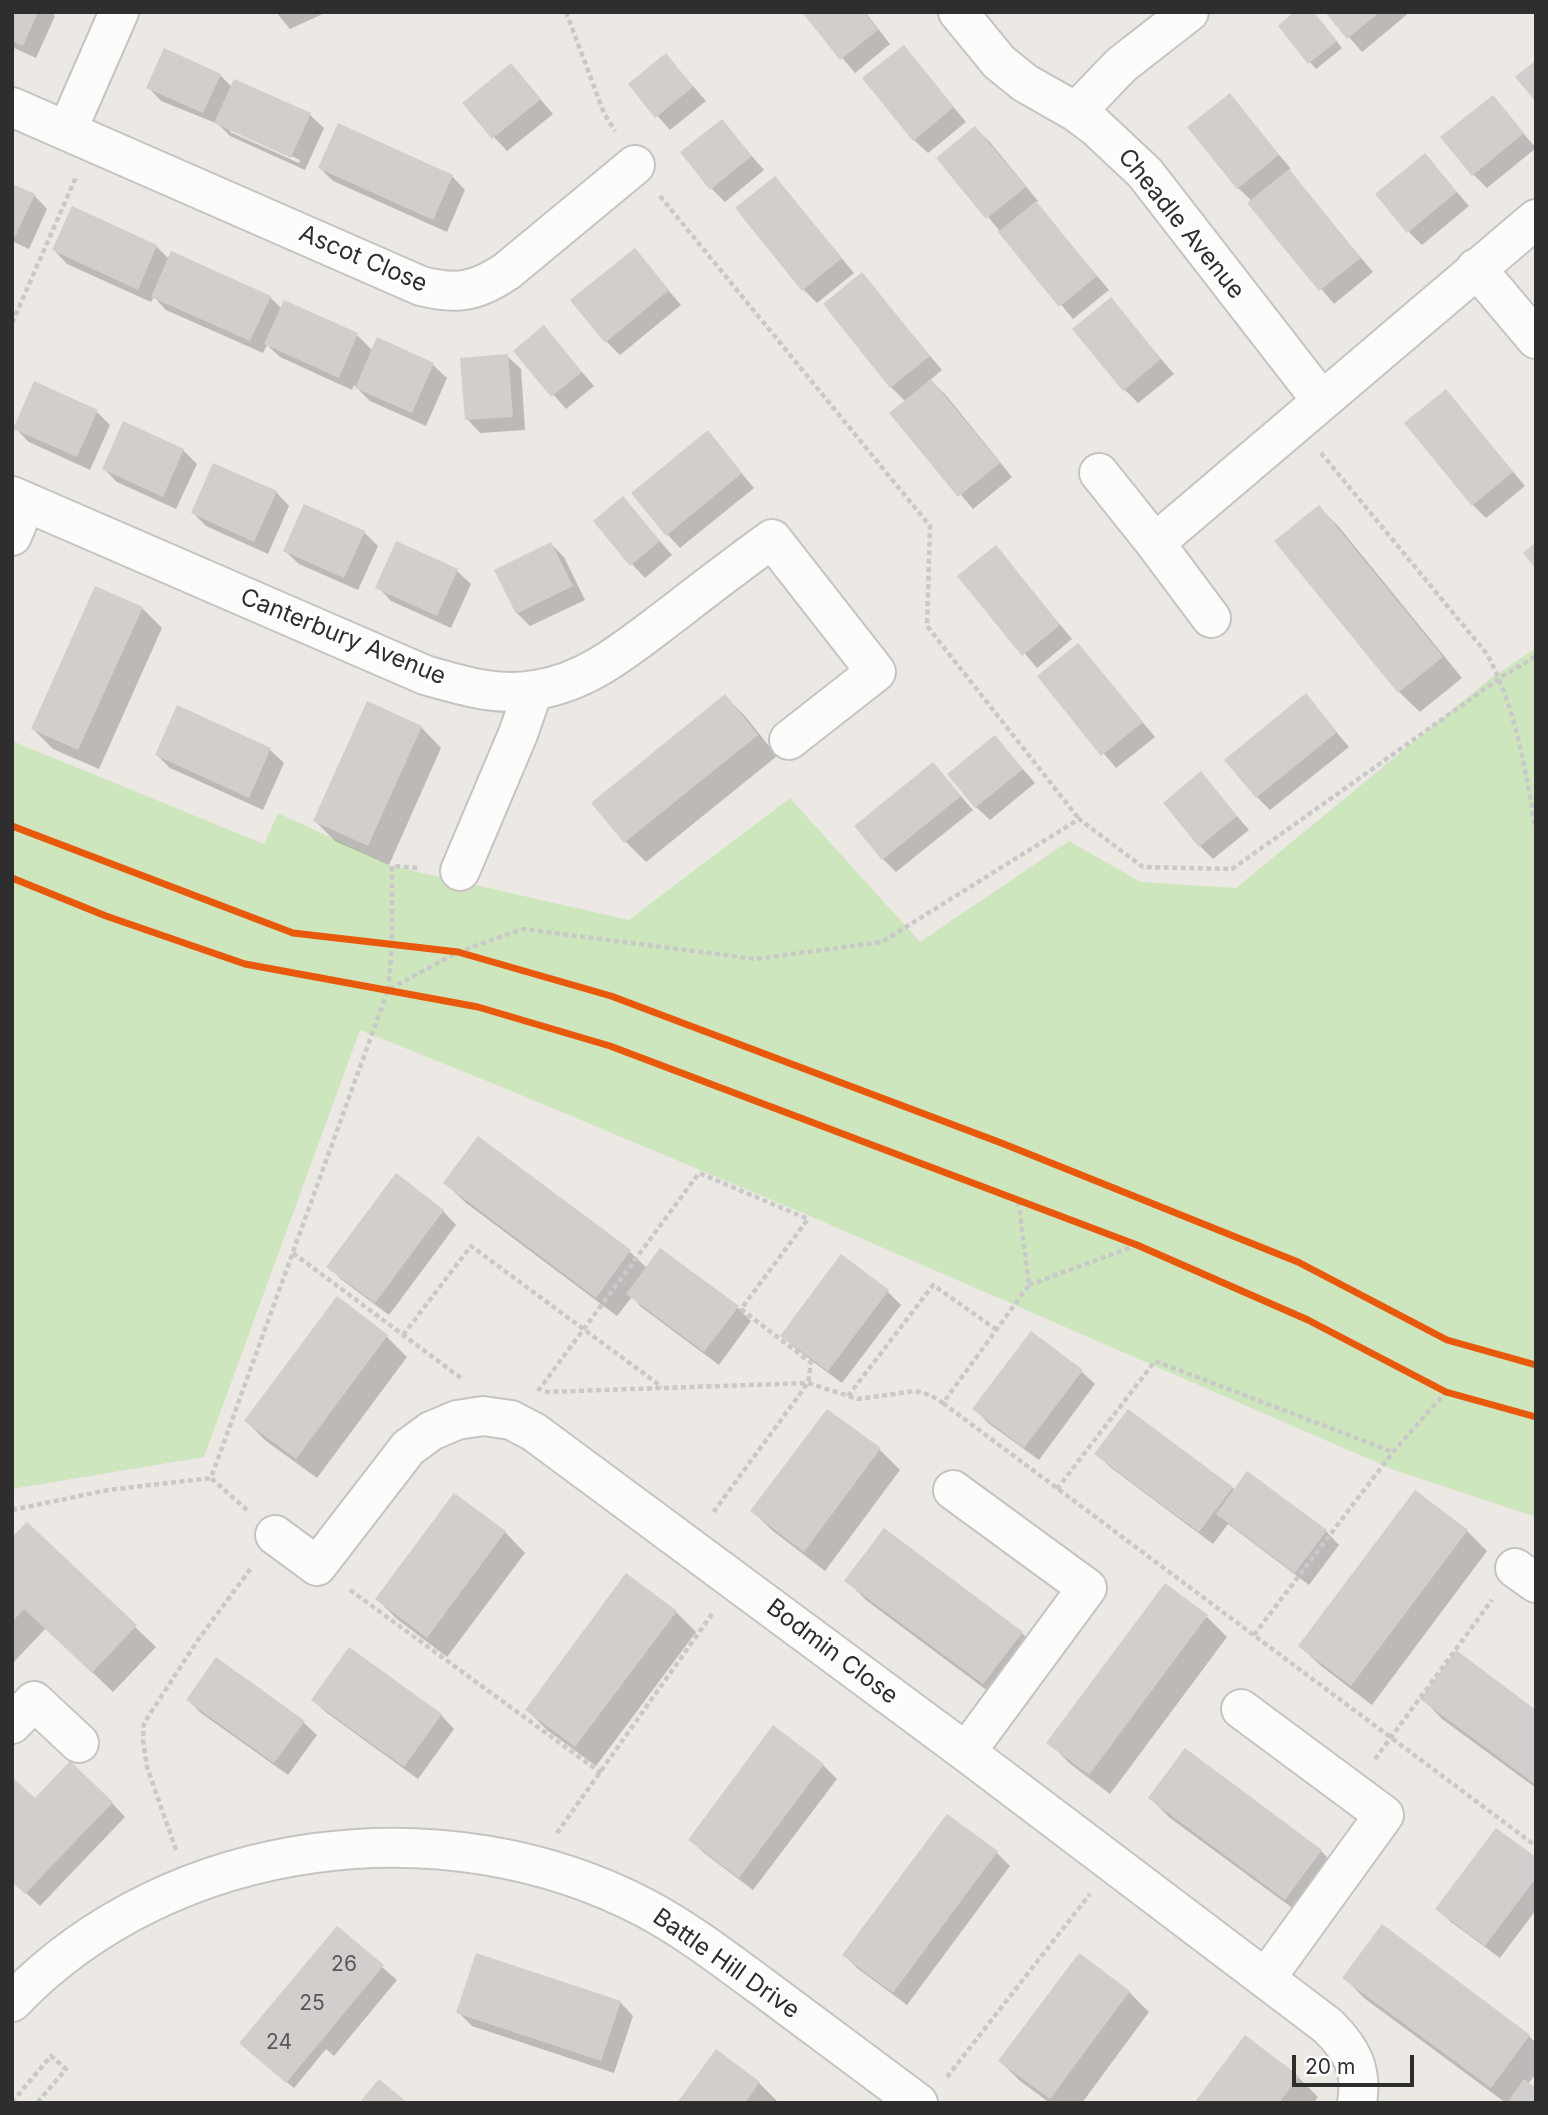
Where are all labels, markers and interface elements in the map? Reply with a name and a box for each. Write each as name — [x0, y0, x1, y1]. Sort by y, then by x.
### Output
street label: Cheadle Avenue — [1112, 143, 1250, 305]
street label: Ascot Close — [295, 219, 431, 299]
street label: Canterbury Avenue — [236, 583, 450, 691]
street label: Bodmin Close — [761, 1593, 903, 1711]
street label: Battle Hill Drive — [647, 1903, 805, 2025]
house number: 26 — [331, 1952, 357, 1978]
house number: 25 — [299, 1991, 325, 2017]
house number: 24 — [266, 2030, 292, 2056]
scale bar — [1296, 2042, 1418, 2086]
text: 20 m — [1305, 2054, 1355, 2079]

